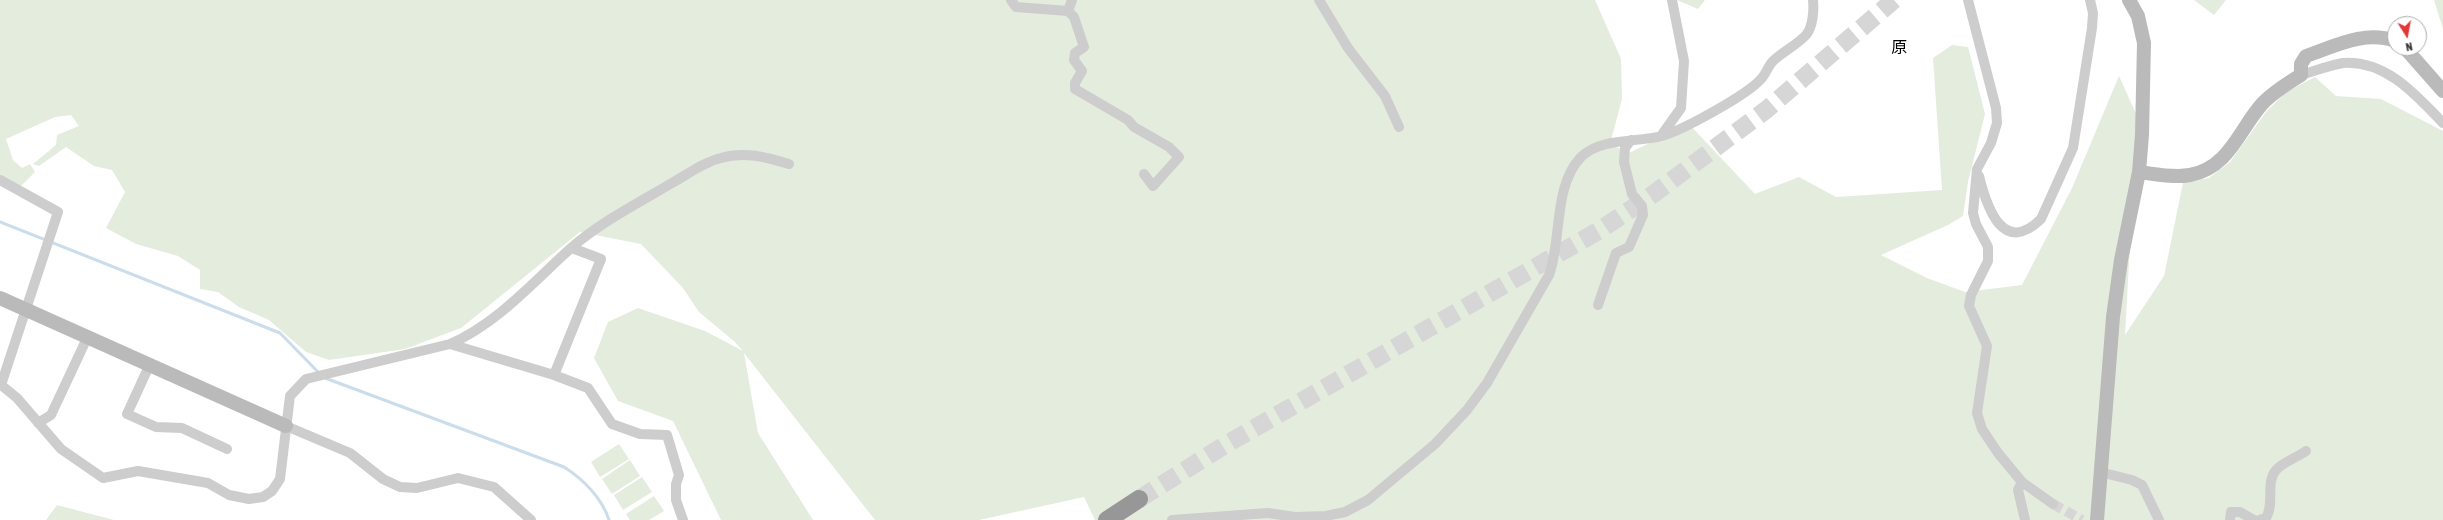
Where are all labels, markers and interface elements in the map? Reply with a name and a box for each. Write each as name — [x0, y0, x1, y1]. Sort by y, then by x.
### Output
north arrow — [2387, 16, 2427, 56]
district label: 原 — [1891, 38, 1907, 58]
text: N — [2405, 40, 2413, 53]

